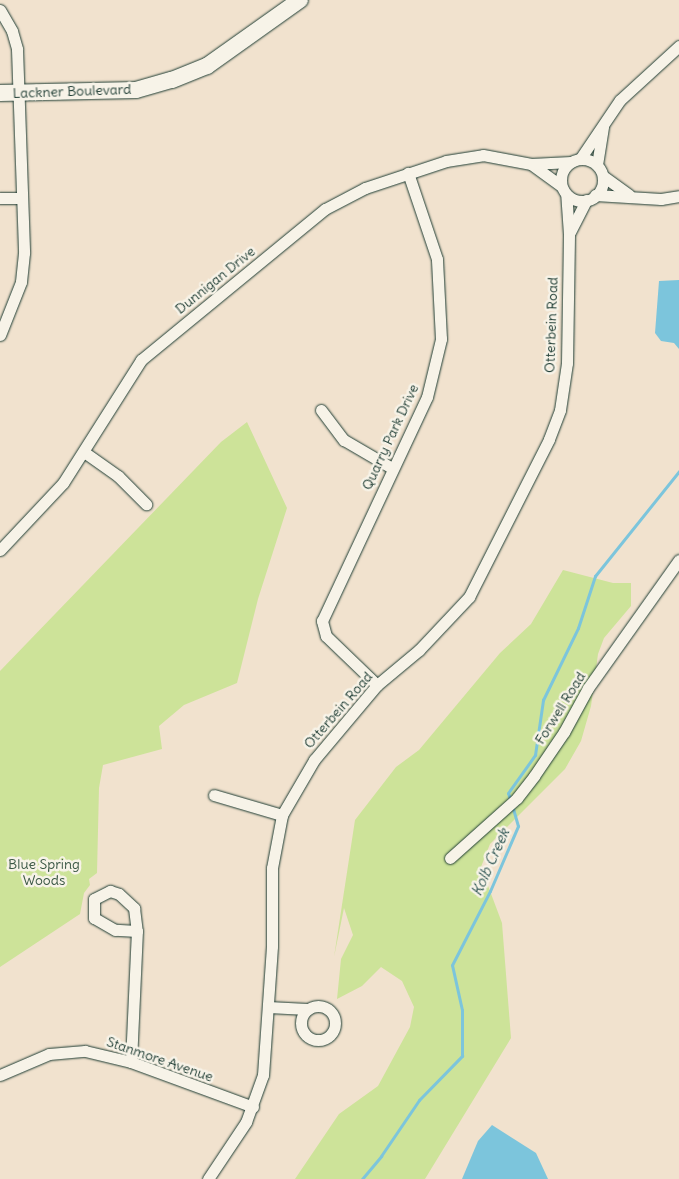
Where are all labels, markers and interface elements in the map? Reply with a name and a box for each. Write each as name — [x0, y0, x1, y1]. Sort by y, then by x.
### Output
street label: Lackner Boulevard — [12, 81, 132, 101]
street label: Dunnigan Drive — [172, 243, 258, 317]
street label: Otterbein Road — [541, 277, 561, 373]
street label: Quarry Park Drive — [358, 381, 422, 493]
street label: Otterbein Road — [300, 668, 376, 752]
street label: Forwell Road — [531, 669, 589, 747]
water label: Kolb Creek — [467, 825, 513, 899]
park label: Blue Spring Woods — [8, 856, 80, 889]
street label: Stanmore Avenue — [105, 1033, 215, 1085]

